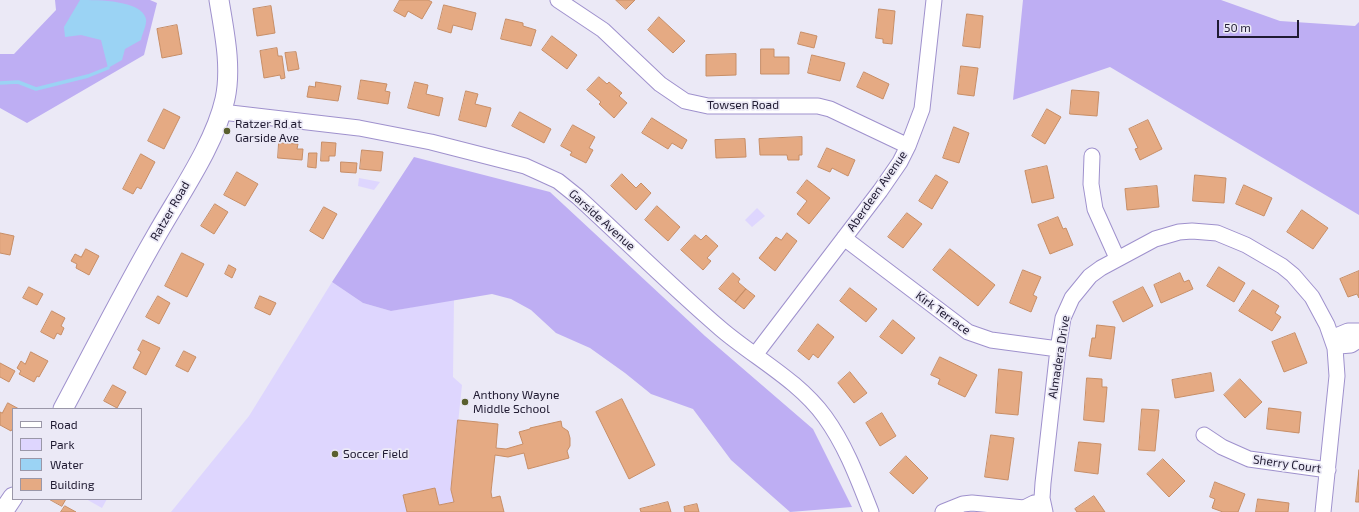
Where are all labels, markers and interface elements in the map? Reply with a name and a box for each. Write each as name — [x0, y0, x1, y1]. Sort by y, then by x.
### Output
scale bar — [1219, 12, 1301, 38]
text: 50 m — [1224, 20, 1251, 34]
street label: Towsen Road — [707, 98, 779, 112]
place label: Ratzer Rd at Garside Ave — [235, 117, 302, 145]
marker: Ratzer Rd at Garside Ave — [222, 126, 232, 136]
street label: Aberdeen Avenue — [844, 148, 910, 234]
street label: Ratzer Road — [147, 179, 193, 243]
street label: Garside Avenue — [566, 186, 638, 254]
street label: Kirk Terrace — [913, 288, 973, 338]
street label: Almadera Drive — [1045, 314, 1073, 400]
place label: Anthony Wayne Middle School — [473, 388, 559, 416]
marker: Anthony Wayne Middle School — [460, 397, 470, 407]
legend — [12, 408, 142, 500]
text: Road — [50, 417, 78, 431]
text: Park — [50, 437, 75, 451]
place label: Soccer Field — [343, 447, 408, 461]
marker: Soccer Field — [330, 449, 340, 459]
street label: Sherry Court — [1252, 452, 1322, 476]
text: Water — [50, 457, 84, 471]
text: Building — [50, 477, 94, 491]

